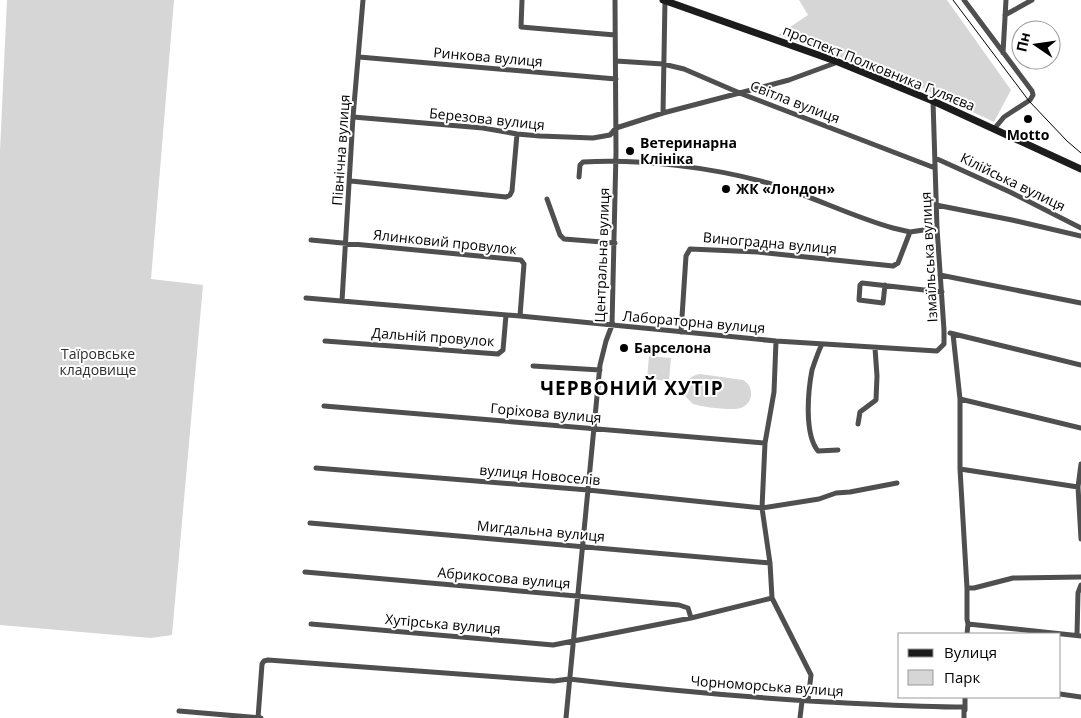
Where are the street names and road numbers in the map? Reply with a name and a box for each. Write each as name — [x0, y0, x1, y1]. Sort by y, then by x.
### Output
street label: проспект Полковника Гуляєва — [780, 20, 978, 115]
street label: Ринкова вулиця — [433, 42, 544, 71]
street label: Світла вулиця — [747, 76, 843, 127]
street label: Північна вулиця — [327, 94, 354, 206]
street label: Березова вулиця — [428, 103, 546, 134]
street label: Кілійська вулиця — [958, 148, 1069, 215]
street label: Центральна вулиця — [590, 187, 613, 323]
street label: Ізмаїльська вулиця — [916, 191, 941, 323]
street label: Ялинковий провулок — [372, 225, 518, 259]
street label: Виноградна вулиця — [702, 227, 838, 258]
street label: Лабораторна вулиця — [622, 306, 766, 337]
street label: Дальній провулок — [371, 323, 496, 350]
street label: Горіхова вулиця — [490, 398, 602, 427]
street label: вулиця Новоселів — [479, 460, 601, 489]
street label: Мигдальна вулиця — [476, 515, 606, 546]
street label: Абрикосова вулиця — [437, 562, 571, 593]
street label: Хутірська вулиця — [384, 609, 502, 638]
street label: Чорноморська вулиця — [690, 671, 844, 700]

